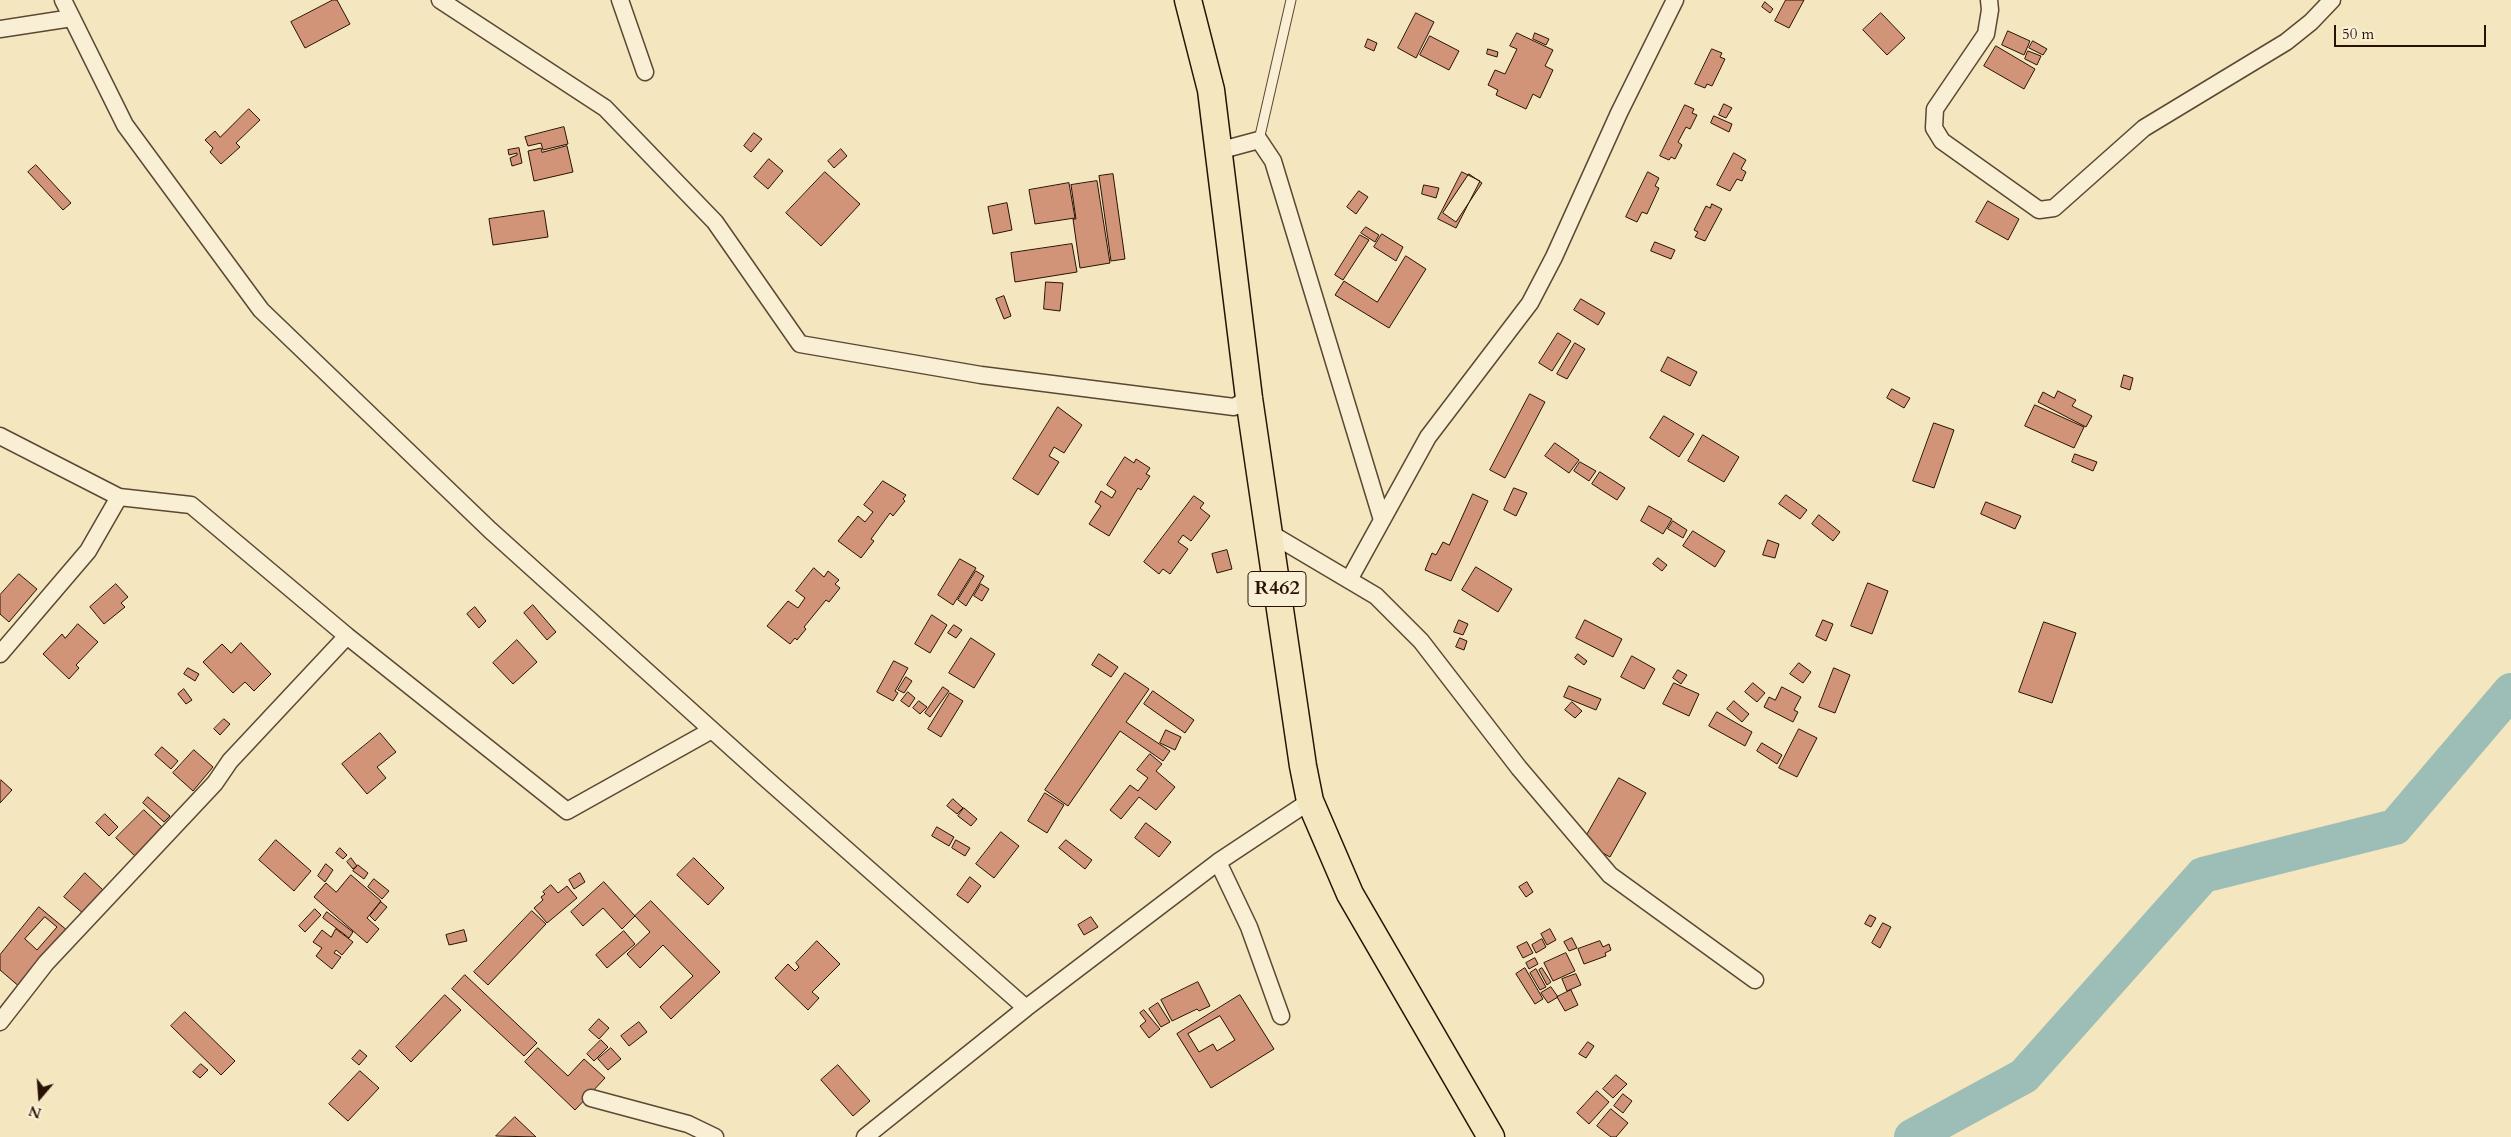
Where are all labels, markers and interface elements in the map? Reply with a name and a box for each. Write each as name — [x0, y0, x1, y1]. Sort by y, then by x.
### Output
scale bar — [2336, 15, 2488, 47]
text: 50 m — [2342, 24, 2374, 44]
road number: R462 — [1248, 572, 1306, 606]
north arrow — [15, 1072, 65, 1122]
text: N — [26, 1101, 44, 1123]

